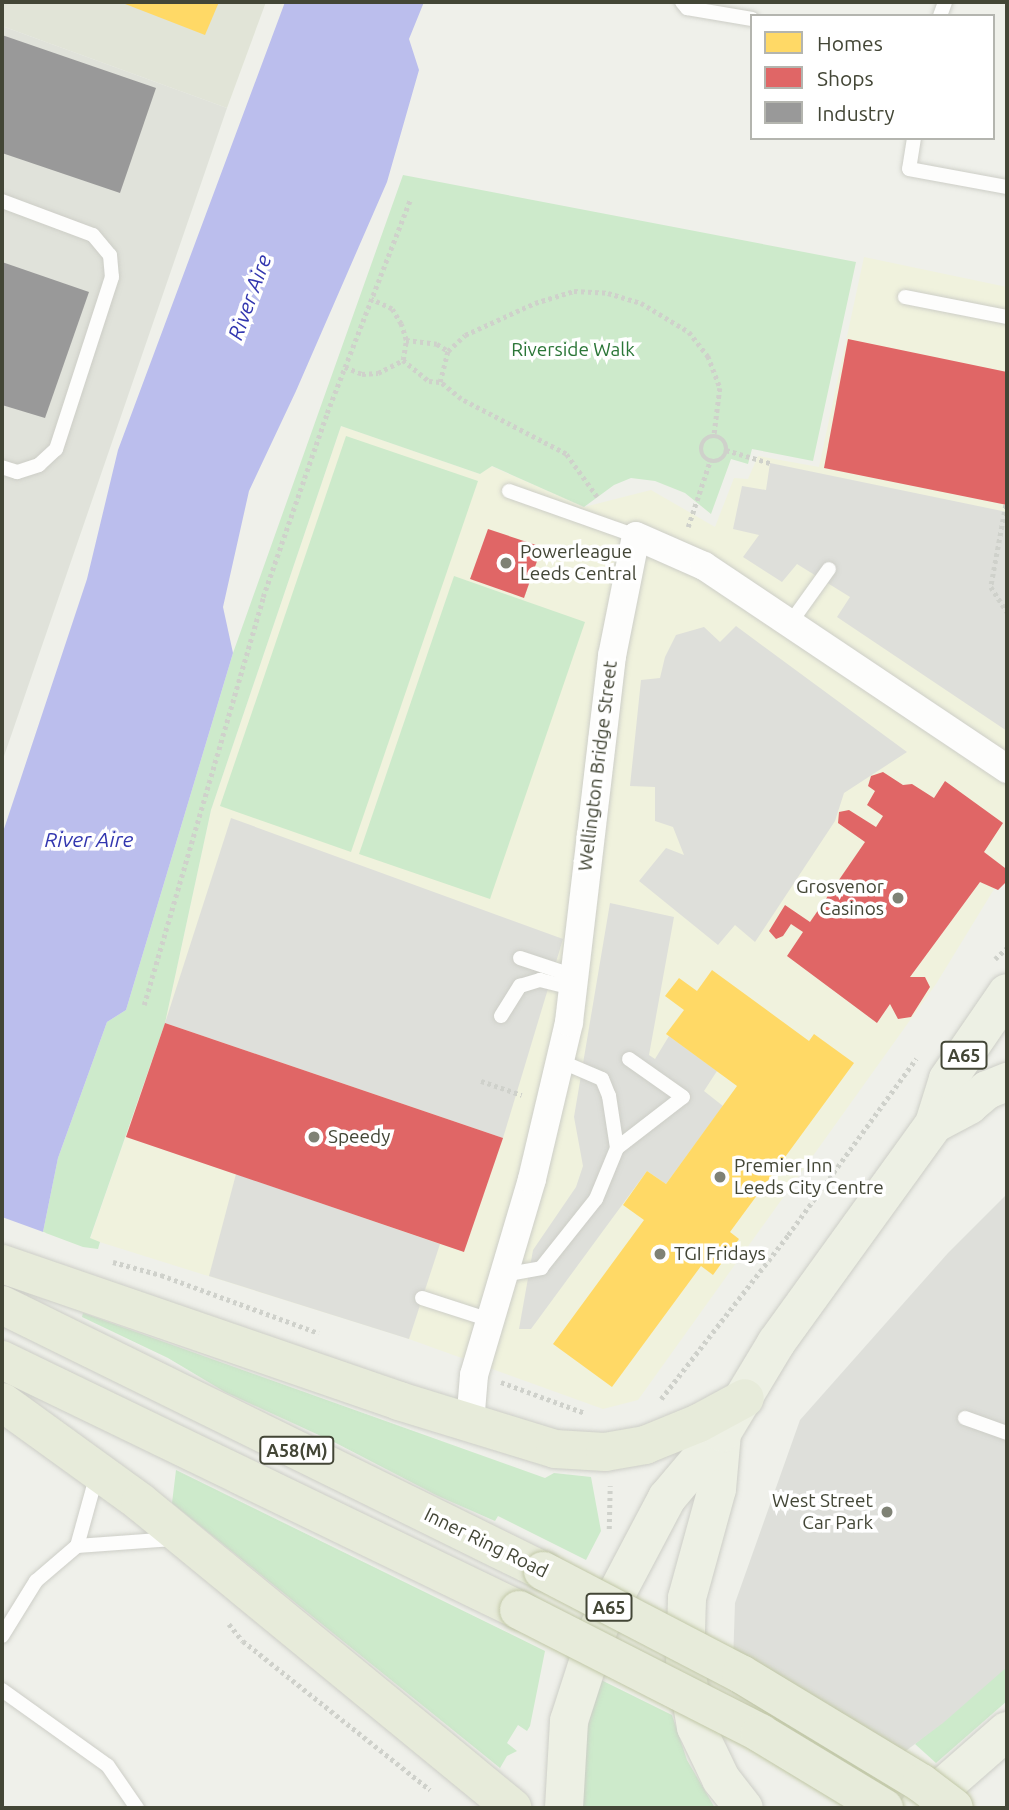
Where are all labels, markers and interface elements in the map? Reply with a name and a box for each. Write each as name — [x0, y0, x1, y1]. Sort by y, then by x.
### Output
legend — [750, 14, 995, 140]
text: Homes — [817, 31, 883, 55]
text: Shops — [817, 66, 874, 90]
text: Industry — [817, 101, 895, 125]
water label: River Aire — [222, 251, 276, 343]
park label: Riverside Walk — [511, 339, 635, 361]
place label: Powerleague Leeds Central — [520, 541, 637, 585]
marker: Powerleague Leeds Central — [498, 555, 514, 571]
street label: Wellington Bridge Street — [574, 660, 622, 872]
water label: River Aire — [45, 826, 133, 852]
place label: Grosvenor Casinos — [796, 876, 884, 920]
marker: Grosvenor Casinos — [890, 890, 906, 906]
road number: A65 — [940, 1040, 988, 1070]
place label: Speedy — [328, 1126, 390, 1148]
marker: Speedy — [306, 1129, 322, 1145]
place label: Premier Inn Leeds City Centre — [734, 1155, 884, 1199]
marker: Premier Inn Leeds City Centre — [712, 1169, 728, 1185]
place label: TGI Fridays — [674, 1243, 766, 1265]
marker: TGI Fridays — [652, 1246, 668, 1262]
road number: A58(M) — [258, 1436, 336, 1464]
place label: West Street Car Park — [772, 1490, 873, 1534]
street label: Inner Ring Road — [420, 1503, 552, 1583]
marker: West Street Car Park — [879, 1504, 895, 1520]
road number: A65 — [584, 1592, 634, 1622]

